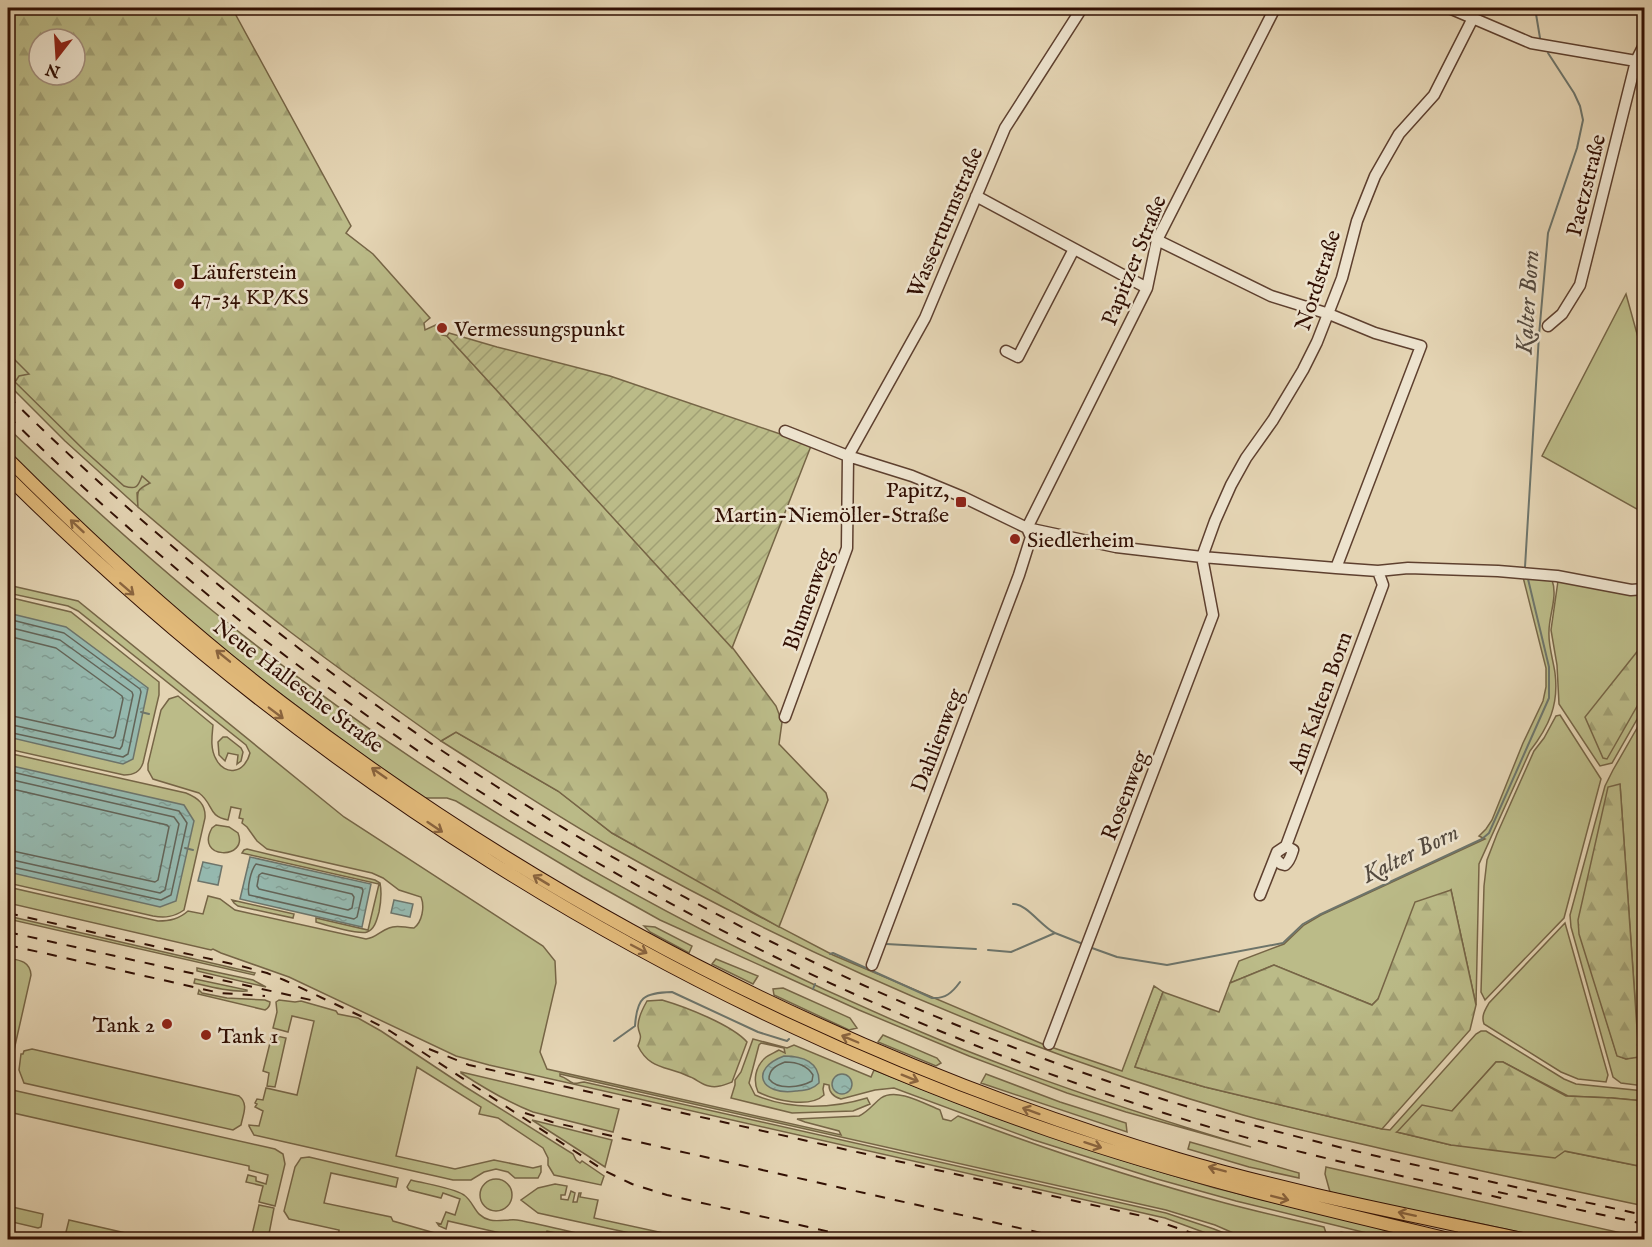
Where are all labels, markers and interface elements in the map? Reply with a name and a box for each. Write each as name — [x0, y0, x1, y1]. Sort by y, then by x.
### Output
north arrow — [27, 27, 87, 87]
text: N — [44, 58, 64, 81]
street label: Paetzstraße — [1561, 132, 1613, 239]
street label: Wasserturmstraße — [901, 143, 990, 302]
street label: Papitzer Straße — [1096, 191, 1174, 330]
street label: Nordstraße — [1289, 227, 1348, 335]
water label: Kalter Born — [1509, 249, 1548, 356]
place label: Läuferstein 47-34 KP/KS — [191, 259, 309, 312]
marker: Läuferstein 47-34 KP/KS — [172, 277, 186, 291]
place label: Vermessungspunkt — [453, 316, 625, 344]
marker: Vermessungspunkt — [435, 321, 449, 335]
place label: Papitz, Martin-Niemöller-Straße — [714, 477, 949, 530]
marker: Papitz, Martin-Niemöller-Straße — [954, 495, 968, 509]
one-way arrow — [70, 519, 85, 533]
place label: Siedlerheim — [1027, 527, 1135, 555]
marker: Siedlerheim — [1008, 532, 1022, 546]
street label: Blumenweg — [777, 544, 841, 655]
one-way arrow — [119, 582, 135, 595]
street label: Neue Hallesche Straße — [207, 613, 389, 760]
street label: Am Kalten Born — [1282, 628, 1360, 778]
one-way arrow — [215, 649, 231, 662]
street label: Dahlienweg — [905, 684, 971, 796]
one-way arrow — [268, 707, 284, 720]
street label: Rosenweg — [1096, 746, 1156, 845]
one-way arrow — [371, 767, 387, 779]
water label: Kalter Born — [1356, 818, 1464, 892]
one-way arrow — [426, 821, 443, 833]
one-way arrow — [533, 874, 550, 886]
one-way arrow — [630, 943, 647, 955]
place label: Tank 2 — [93, 1012, 155, 1040]
marker: Tank 2 — [160, 1017, 174, 1031]
place label: Tank 1 — [218, 1023, 278, 1051]
marker: Tank 1 — [199, 1028, 213, 1042]
one-way arrow — [841, 1033, 859, 1044]
one-way arrow — [900, 1073, 918, 1084]
one-way arrow — [1022, 1104, 1041, 1115]
one-way arrow — [1083, 1140, 1102, 1151]
one-way arrow — [1208, 1163, 1227, 1175]
one-way arrow — [1270, 1193, 1289, 1205]
one-way arrow — [1398, 1208, 1417, 1219]

